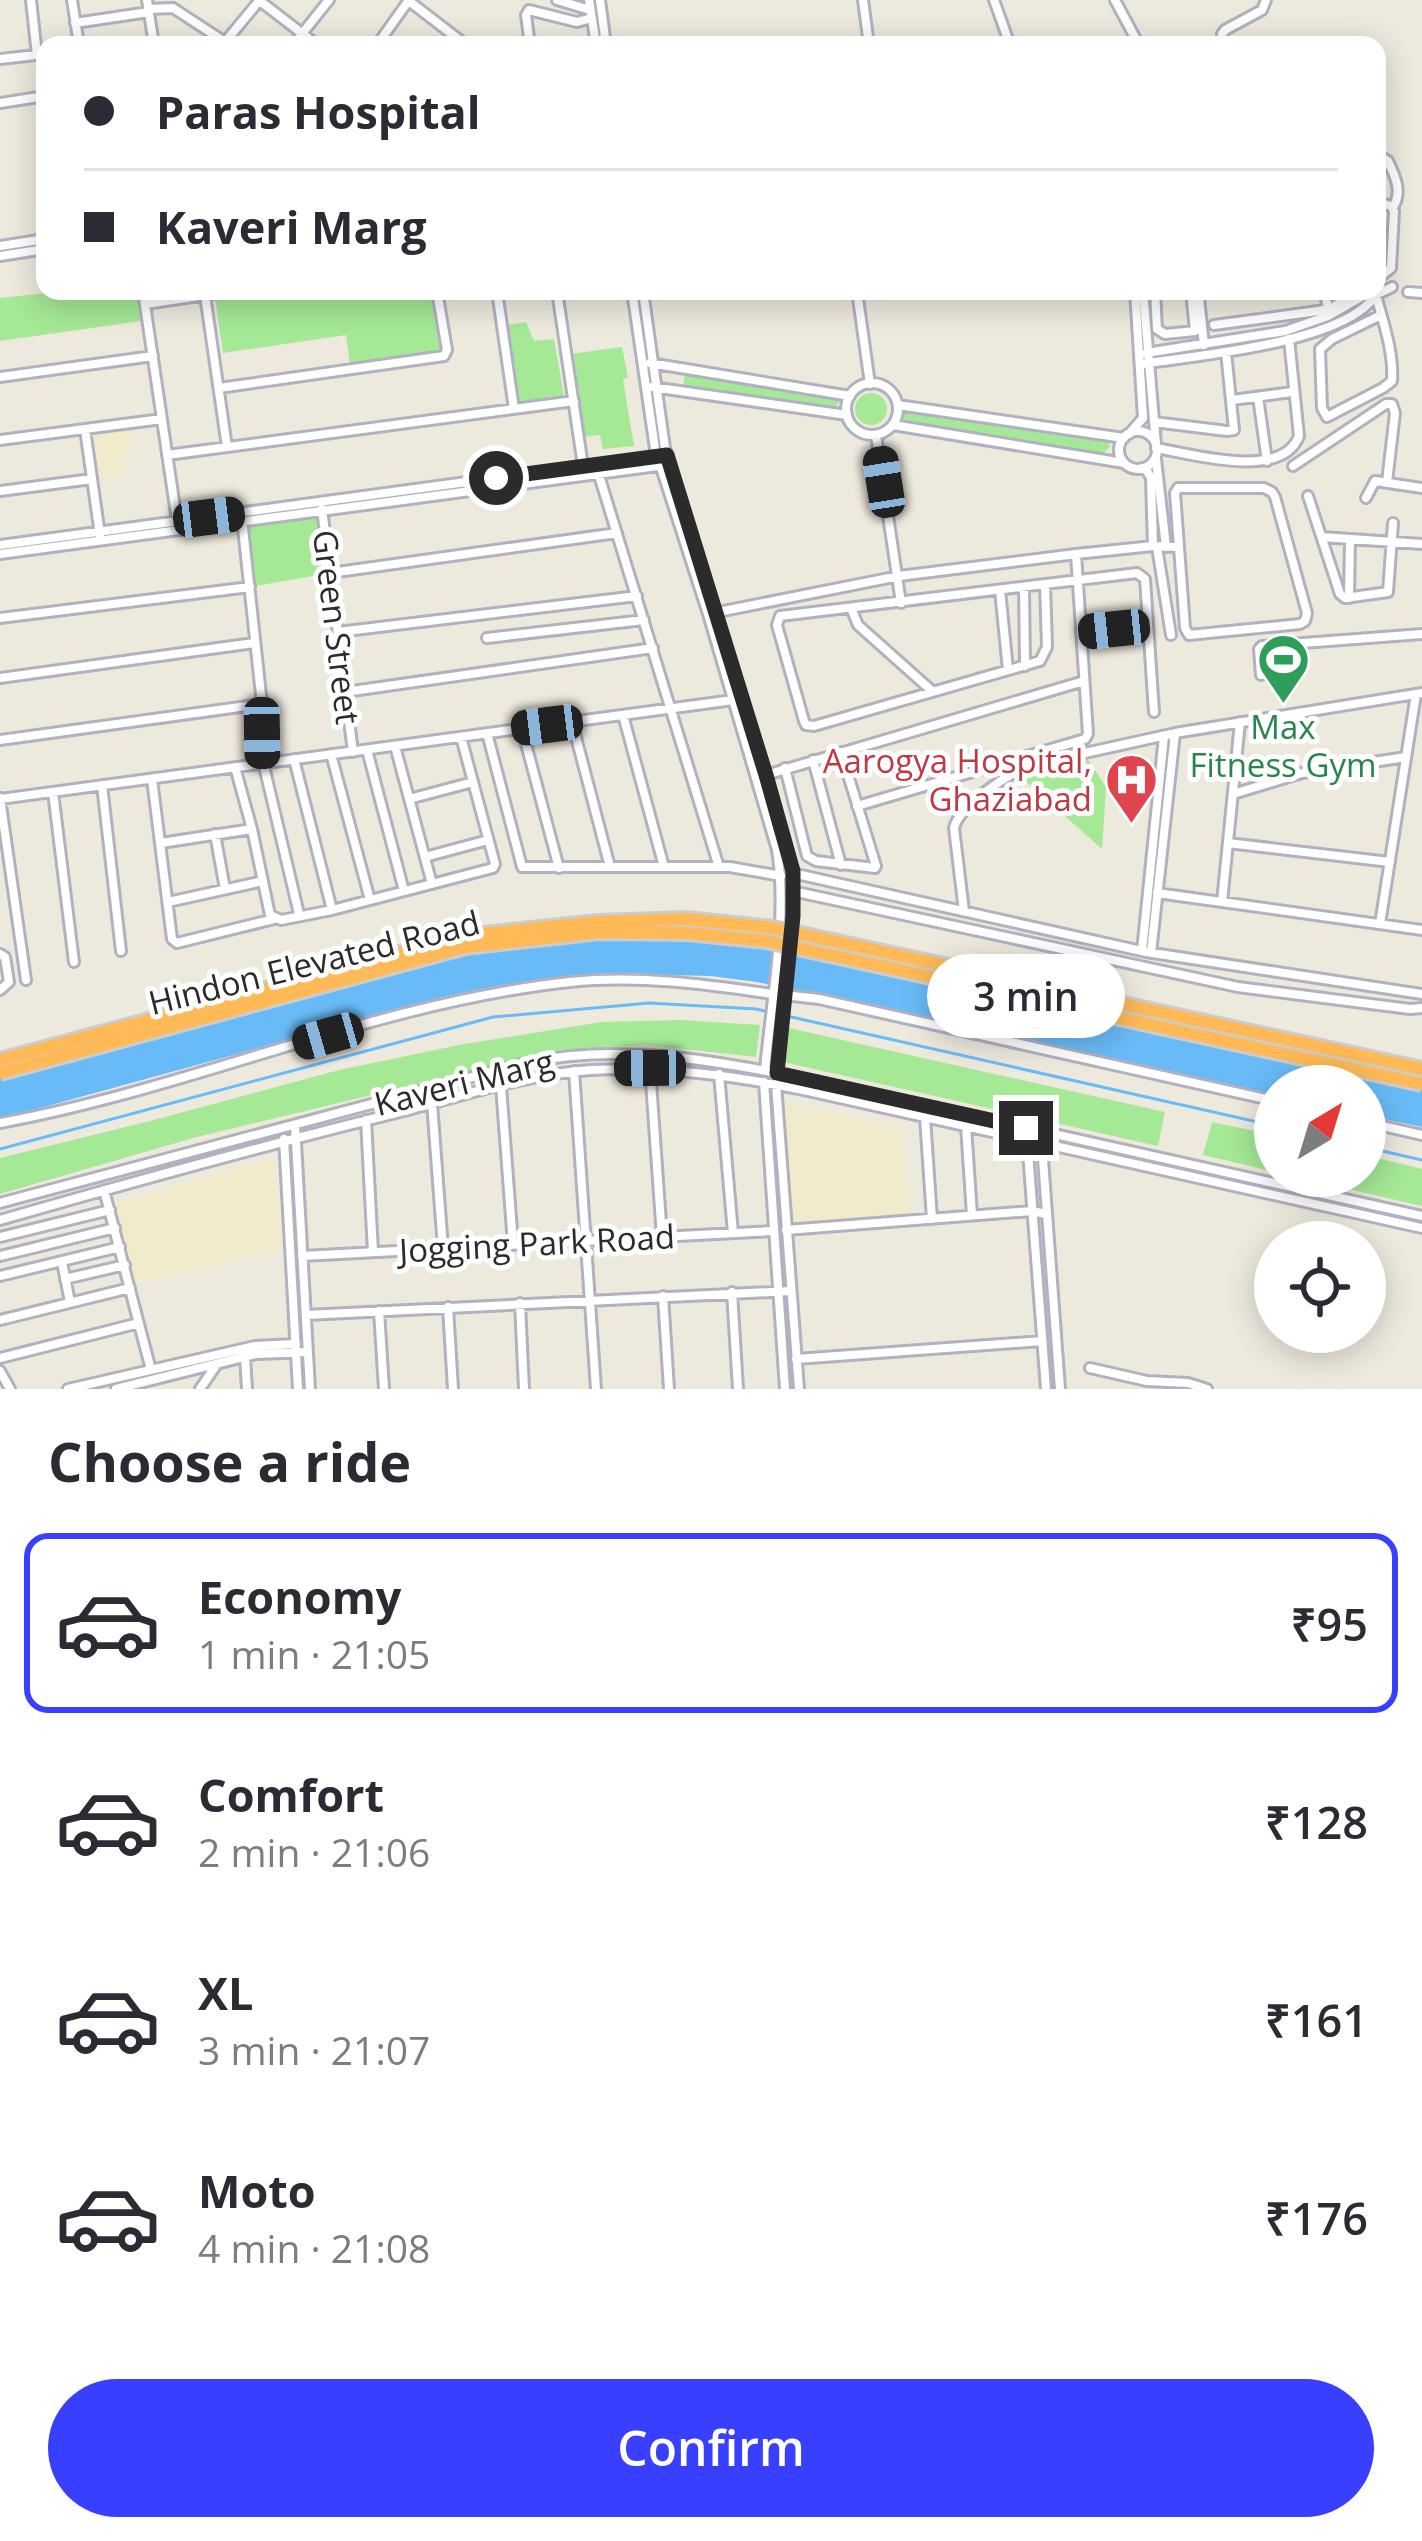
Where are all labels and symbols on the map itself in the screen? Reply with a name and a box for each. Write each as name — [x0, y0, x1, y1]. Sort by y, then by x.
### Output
car — [861, 444, 907, 520]
route start — [469, 451, 523, 505]
car — [171, 495, 247, 539]
street label: Green Street — [303, 527, 371, 727]
car — [1076, 607, 1152, 651]
sports icon: Max Fitness Gym — [1255, 631, 1311, 705]
car — [243, 697, 281, 769]
car — [509, 703, 585, 747]
place label: Max Fitness Gym — [1190, 704, 1377, 787]
place label: Aarogya Hospital, Ghaziabad — [823, 738, 1092, 821]
hospital icon: Aarogya Hospital, Ghaziabad — [1103, 751, 1159, 825]
street label: Hindon Elevated Road — [144, 899, 484, 1025]
callout: 3 min — [927, 954, 1125, 1038]
car — [288, 1009, 368, 1063]
street label: Kaveri Marg — [370, 1038, 558, 1126]
car — [614, 1049, 686, 1087]
north arrow — [1254, 1065, 1386, 1197]
route end — [999, 1101, 1053, 1155]
street label: Jogging Park Road — [395, 1213, 676, 1273]

